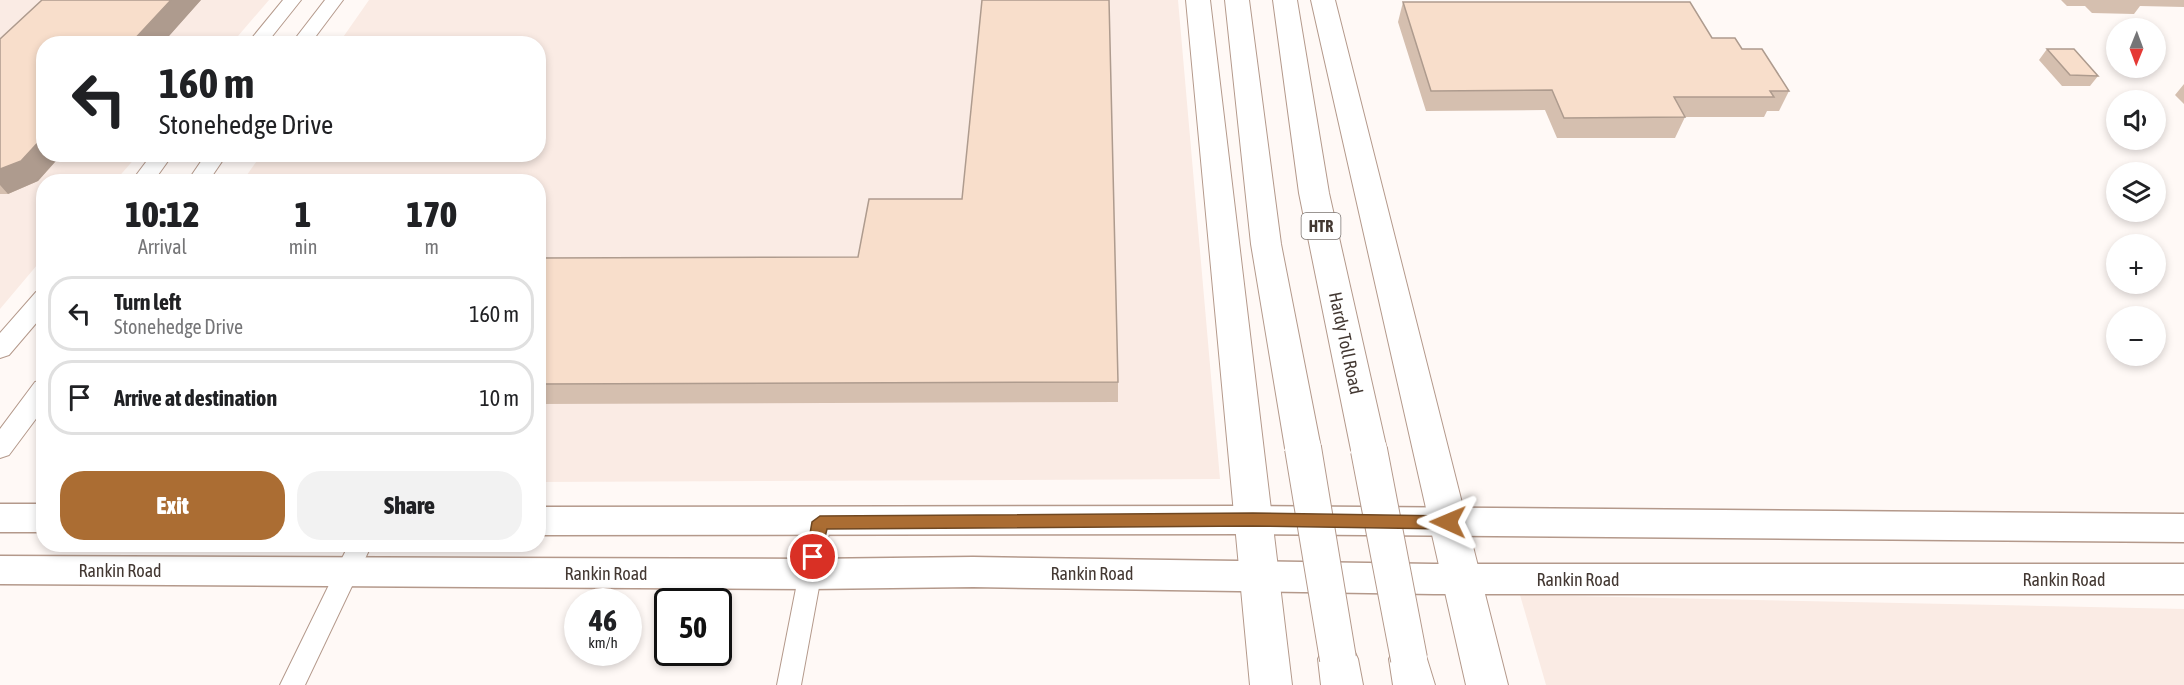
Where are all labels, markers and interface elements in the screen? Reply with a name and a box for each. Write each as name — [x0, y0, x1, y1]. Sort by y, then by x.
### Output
north arrow — [2106, 18, 2166, 78]
map controls — [2106, 18, 2166, 366]
text: 160 m — [159, 59, 254, 107]
icon: left — [60, 60, 138, 138]
button: sound — [2106, 90, 2166, 150]
text: Stonehedge Drive — [159, 109, 333, 140]
button: layers — [2106, 162, 2166, 222]
text: 10:12 — [125, 193, 200, 235]
text: 1 — [295, 193, 311, 235]
text: 170 — [406, 193, 457, 235]
road number: HTR — [1302, 213, 1340, 239]
button: + — [2106, 234, 2166, 294]
text: Arrival — [138, 235, 187, 258]
text: min — [289, 235, 317, 258]
text: m — [424, 235, 439, 258]
text: Turn left — [114, 289, 181, 315]
street label: Hardy Toll Road — [1325, 290, 1367, 396]
icon: left — [63, 297, 96, 330]
text: 160 m — [469, 301, 519, 327]
button: − — [2106, 306, 2166, 366]
text: Stonehedge Drive — [114, 315, 243, 338]
icon: arrive — [63, 381, 96, 414]
text: Arrive at destination — [114, 385, 277, 411]
text: 10 m — [479, 385, 519, 411]
button: Exit — [60, 471, 285, 540]
button: Share — [297, 471, 522, 540]
position arrow — [1416, 490, 1480, 554]
pin — [787, 531, 838, 582]
icon: arrive — [796, 540, 829, 573]
street label: Rankin Road — [78, 560, 162, 581]
street label: Rankin Road — [564, 563, 648, 584]
street label: Rankin Road — [1050, 563, 1134, 584]
street label: Rankin Road — [1536, 569, 1620, 590]
street label: Rankin Road — [2022, 569, 2106, 590]
speed limit sign: 50 — [654, 588, 732, 666]
text: 46 — [589, 603, 617, 637]
text: km/h — [588, 634, 618, 651]

